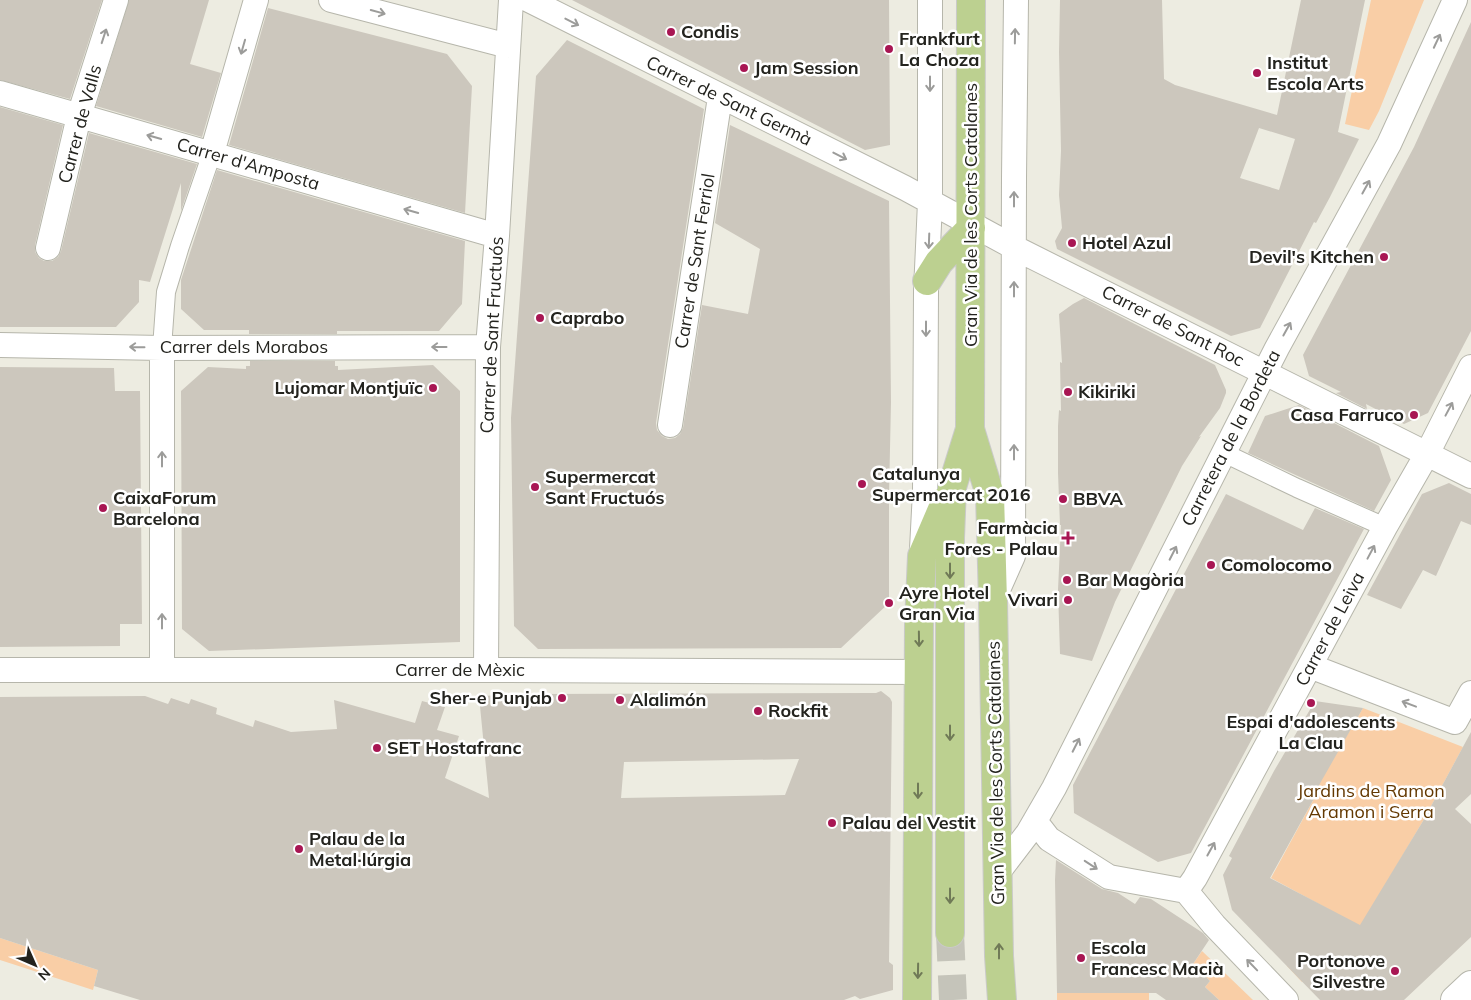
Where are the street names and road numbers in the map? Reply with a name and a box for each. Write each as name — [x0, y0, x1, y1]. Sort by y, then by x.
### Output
street label: Carrer de Sant Germà — [643, 50, 816, 151]
street label: Carrer de Valls — [53, 62, 106, 186]
street label: Gran Via de les Corts Catalanes — [959, 83, 982, 347]
street label: Carrer d'Amposta — [174, 132, 322, 195]
street label: Carrer de Sant Ferriol — [669, 172, 720, 350]
street label: Carrer de Sant Fructuós — [475, 236, 508, 434]
street label: Carrer de Sant Roc — [1098, 280, 1249, 371]
street label: Carrer dels Morabos — [160, 335, 328, 358]
street label: Carretera de la Bordeta — [1176, 346, 1285, 530]
street label: Carrer de Leiva — [1290, 568, 1369, 690]
street label: Gran Via de les Corts Catalanes — [982, 641, 1009, 905]
street label: Carrer de Mèxic — [395, 658, 525, 681]

